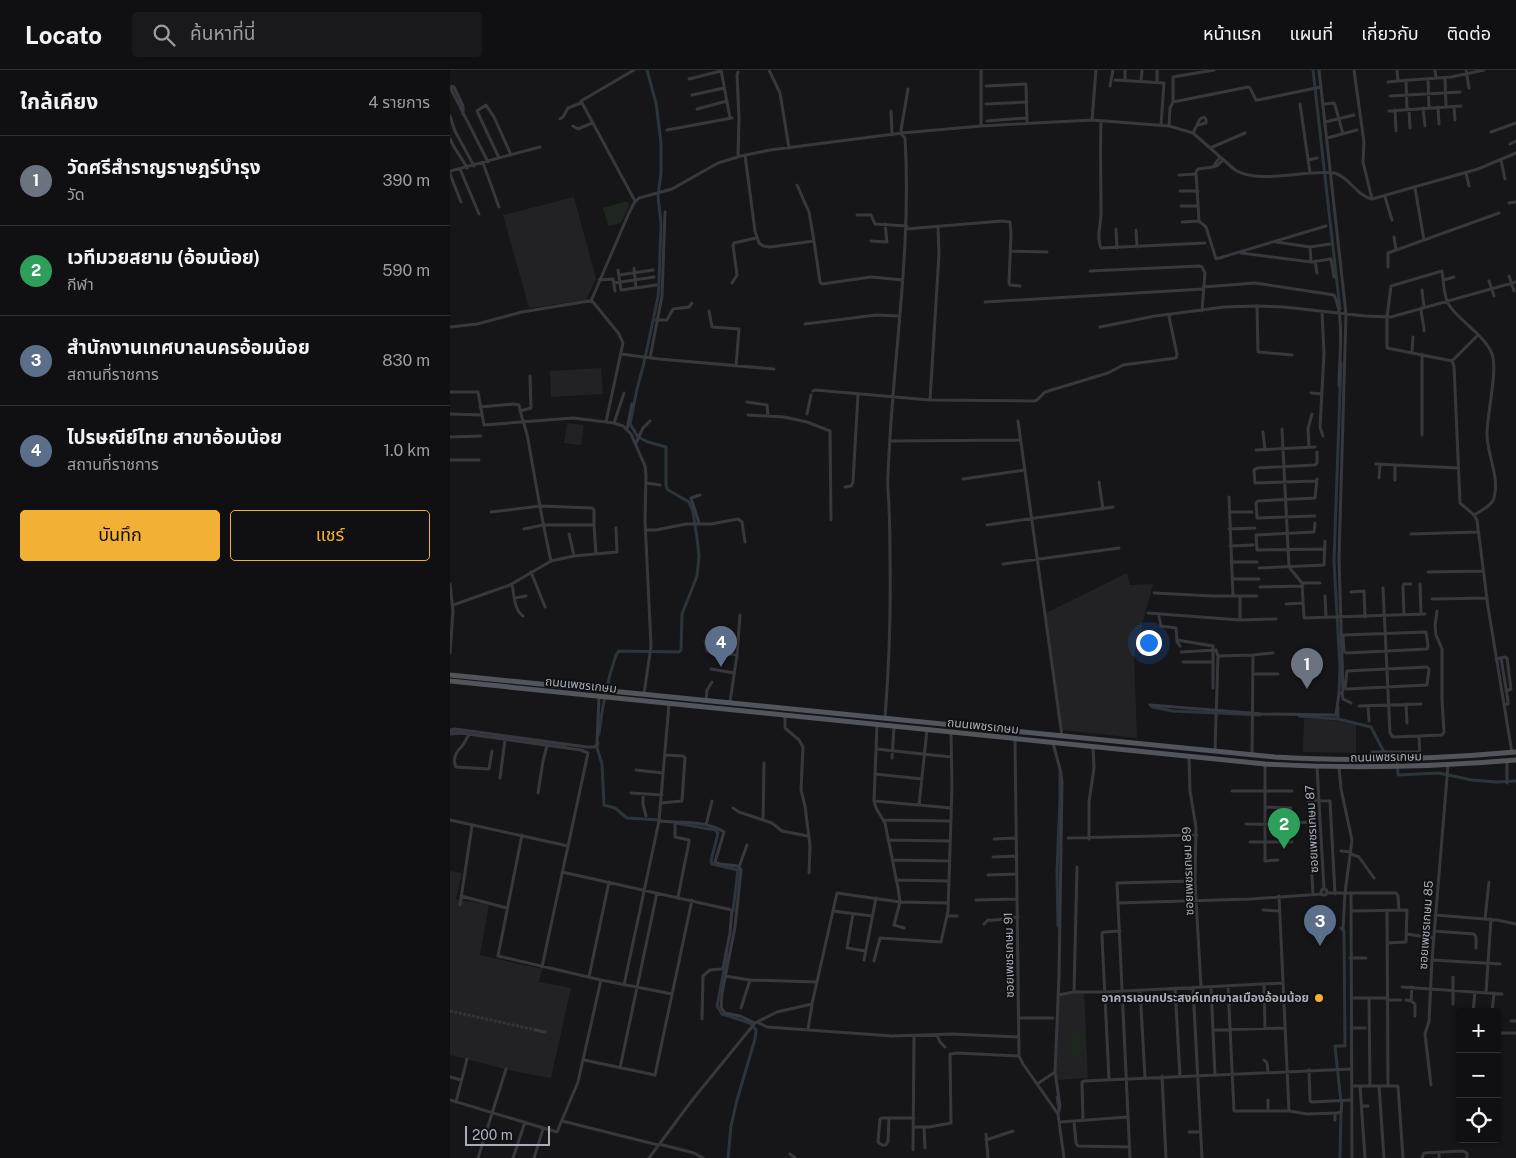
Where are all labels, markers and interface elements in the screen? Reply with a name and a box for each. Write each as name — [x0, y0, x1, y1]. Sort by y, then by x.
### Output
search box — [132, 12, 482, 57]
text: Locato — [25, 21, 102, 49]
icon: search — [150, 21, 178, 49]
text: ค้นหาที่นี่ — [190, 22, 255, 44]
text: หน้าแรก — [1203, 23, 1261, 44]
text: แผนที่ — [1289, 23, 1333, 44]
text: เกี่ยวกับ — [1361, 23, 1419, 44]
text: ติดต่อ — [1447, 23, 1491, 44]
text: ใกล้เคียง — [20, 89, 98, 114]
text: 4 รายการ — [368, 93, 430, 112]
text: วัดศรีสําราญราษฎร์บํารุง — [67, 156, 261, 178]
text: 1 — [33, 171, 39, 190]
text: 390 m — [383, 171, 430, 190]
text: วัด — [67, 185, 85, 204]
text: เวทีมวยสยาม (อ้อมน้อย) — [67, 246, 260, 268]
text: 2 — [31, 261, 41, 280]
text: 590 m — [382, 261, 430, 280]
text: กีฬา — [67, 275, 94, 294]
text: สำนักงานเทศบาลนครอ้อมน้อย — [67, 336, 310, 358]
text: 3 — [31, 351, 41, 370]
text: 830 m — [382, 351, 430, 370]
text: สถานที่ราชการ — [67, 365, 159, 384]
text: ไปรษณีย์ไทย สาขาอ้อมน้อย — [67, 426, 282, 448]
text: 4 — [31, 441, 41, 460]
text: 1.0 km — [383, 441, 430, 460]
text: สถานที่ราชการ — [67, 455, 159, 474]
button: บันทึก — [20, 510, 220, 561]
button: แชร์ — [230, 510, 430, 561]
pin: 4 — [705, 626, 737, 667]
your location — [1136, 630, 1162, 656]
pin: 1 — [1291, 648, 1323, 689]
street label: ถนนเพชรเกษม — [545, 674, 617, 696]
street label: ถนนเพชรเกษม — [947, 715, 1019, 737]
street label: ถนนเพชรเกษม — [1350, 749, 1422, 765]
street label: ซอยเพชรเกษม 87 — [1303, 785, 1321, 873]
pin: 2 — [1268, 808, 1300, 849]
street label: ซอยเพชรเกษม 89 — [1179, 826, 1197, 916]
street label: ซอยเพชรเกษม 85 — [1416, 880, 1436, 970]
pin: 3 — [1304, 905, 1336, 946]
street label: ซอยเพชรเกษม 91 — [1001, 912, 1017, 998]
place label: อาคารเอนกประสงค์เทศบาลเมืองอ้อมน้อย — [1101, 991, 1309, 1005]
marker: อาคารเอนกประสงค์เทศบาลเมืองอ้อมน้อย — [1313, 992, 1325, 1004]
map controls — [1456, 1008, 1501, 1143]
button: + — [1456, 1008, 1501, 1053]
button: − — [1456, 1053, 1501, 1098]
button: locate — [1456, 1098, 1501, 1143]
scale bar — [465, 1123, 550, 1146]
text: 200 m — [472, 1127, 513, 1143]

